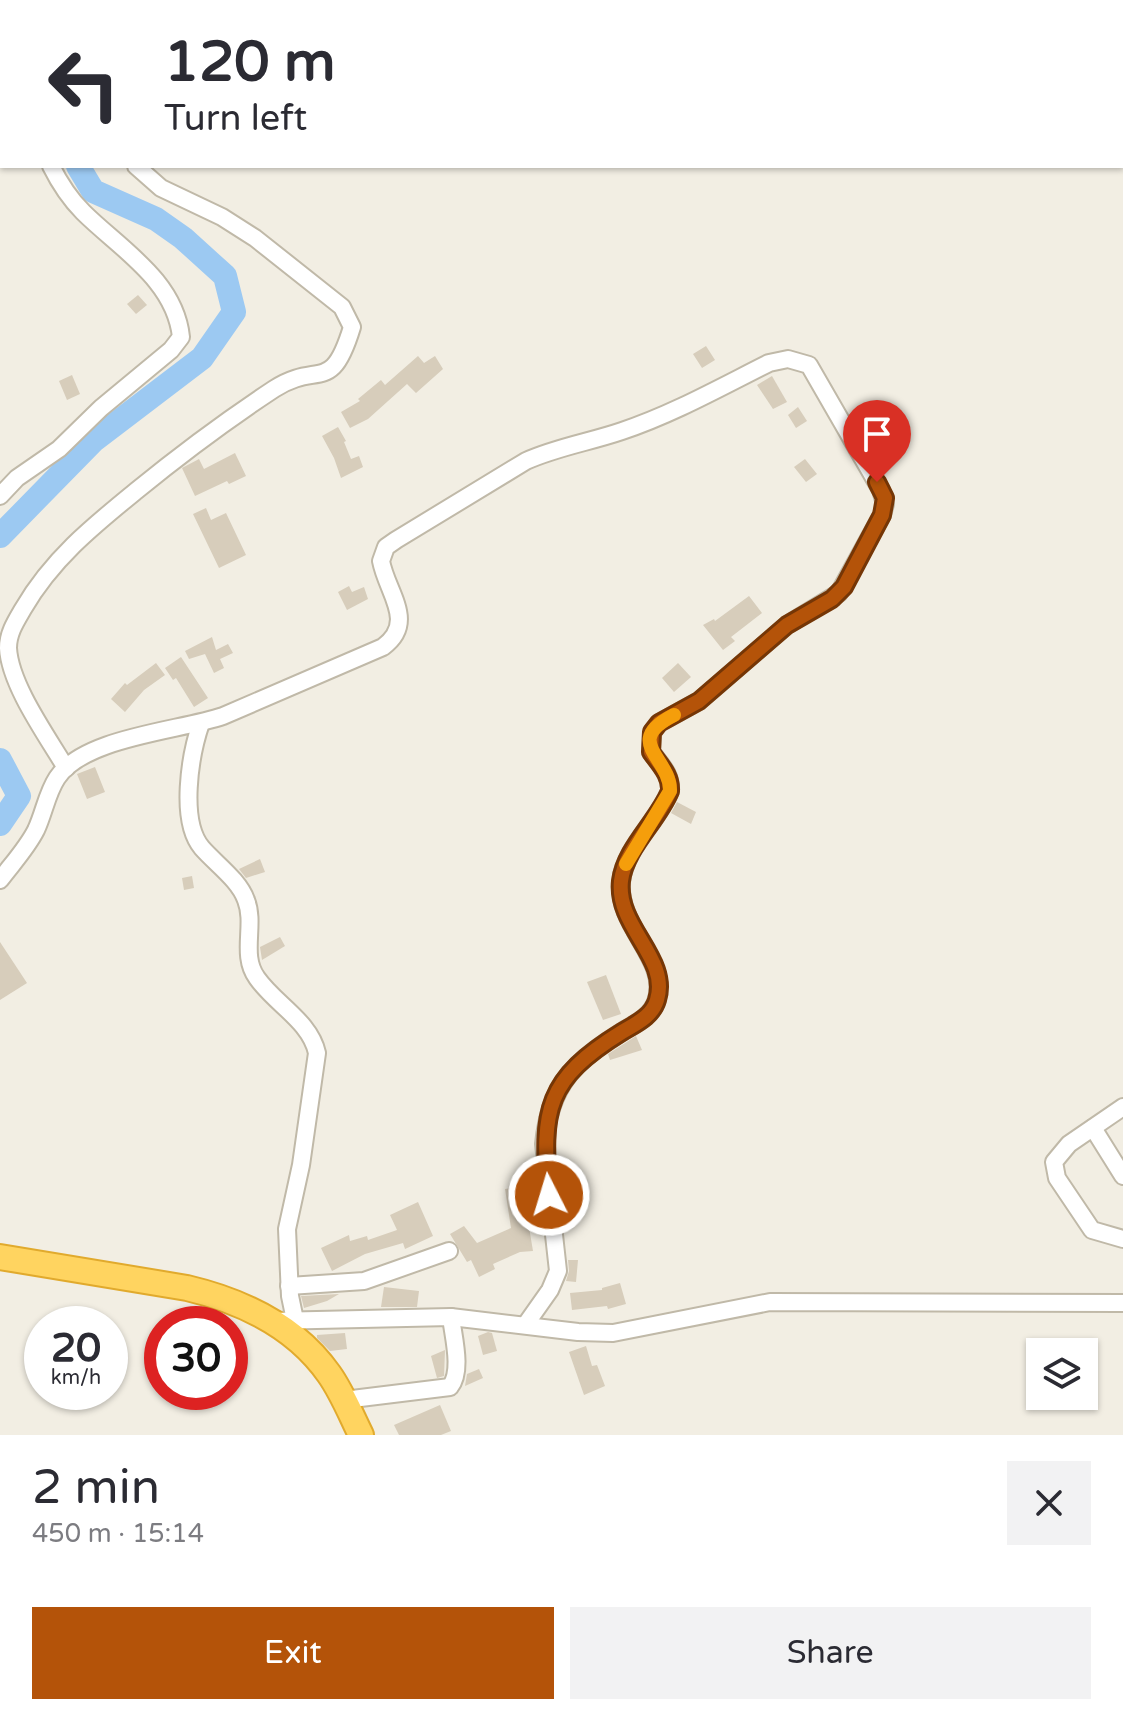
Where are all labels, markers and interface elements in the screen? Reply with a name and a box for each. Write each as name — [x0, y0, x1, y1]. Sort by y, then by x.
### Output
text: 120 m — [164, 29, 335, 96]
icon: left — [32, 32, 136, 136]
text: Turn left — [164, 97, 307, 140]
pin — [843, 400, 911, 482]
icon: arrive — [855, 412, 899, 456]
position arrow — [507, 1153, 591, 1237]
speed limit sign: 30 — [144, 1306, 248, 1410]
text: 20 — [51, 1324, 101, 1372]
map controls — [1026, 1338, 1098, 1410]
button: layers — [1026, 1338, 1098, 1410]
text: km/h — [51, 1366, 101, 1390]
text: 2 min — [32, 1459, 160, 1517]
button: close — [1007, 1461, 1091, 1545]
text: 450 m · 15:14 — [32, 1518, 204, 1549]
button: Exit — [32, 1607, 554, 1699]
button: Share — [570, 1607, 1091, 1699]

